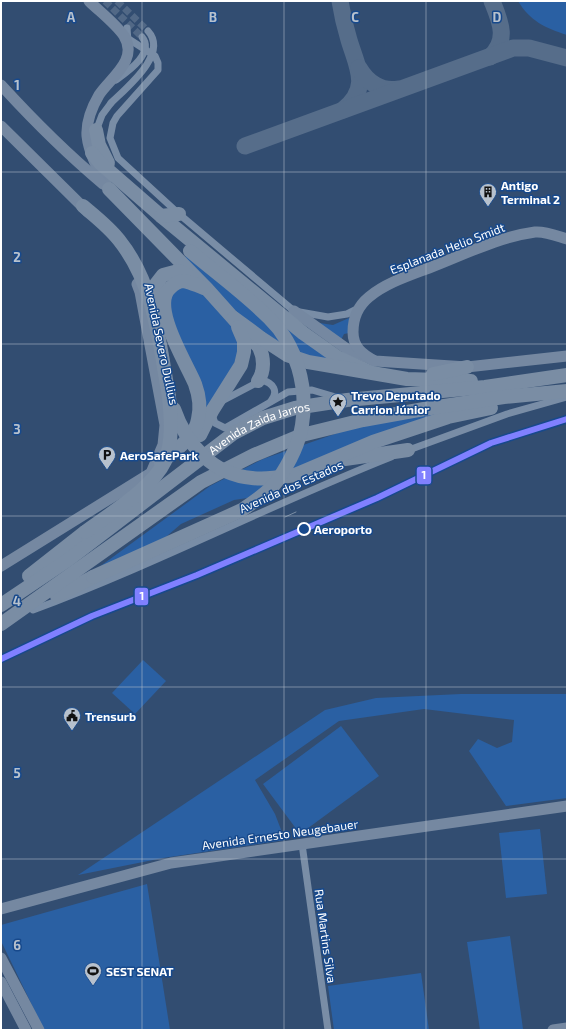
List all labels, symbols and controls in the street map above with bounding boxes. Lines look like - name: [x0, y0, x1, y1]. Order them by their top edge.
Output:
- text: A: [67, 9, 76, 25]
- text: B: [209, 9, 217, 25]
- text: C: [351, 9, 359, 25]
- text: D: [493, 9, 502, 25]
- text: 1: [14, 77, 20, 93]
- place label: Antigo Terminal 2: [501, 178, 560, 206]
- building icon: Antigo Terminal 2: [478, 182, 498, 207]
- street label: Esplanada Helio Smidt: [388, 219, 507, 276]
- text: 2: [13, 249, 21, 265]
- street label: Avenida Severo Dullius: [142, 282, 182, 406]
- place label: Trevo Deputado Carrion Júnior: [351, 388, 441, 416]
- place icon: Trevo Deputado Carrion Júnior: [328, 392, 348, 417]
- street label: Avenida Zaida Jarros: [206, 399, 311, 457]
- text: 3: [13, 421, 21, 437]
- parking icon: AeroSafePark: [97, 445, 117, 470]
- place label: AeroSafePark: [120, 448, 198, 462]
- street label: Avenida dos Estados: [237, 457, 345, 515]
- line badge: 1: [416, 466, 432, 485]
- text: 1: [422, 468, 426, 481]
- marker: Aeroporto: [297, 522, 311, 536]
- place label: Aeroporto: [314, 522, 372, 536]
- line badge: 1: [134, 587, 149, 606]
- text: 1: [140, 589, 144, 602]
- text: 4: [13, 593, 21, 609]
- public building icon: Trensurb: [62, 706, 82, 731]
- place label: Trensurb: [85, 709, 136, 723]
- text: 5: [13, 765, 21, 781]
- street label: Avenida Ernesto Neugebauer: [201, 816, 359, 852]
- street label: Rua Martins Silva: [312, 888, 340, 984]
- text: 6: [13, 937, 21, 953]
- sports icon: SEST SENAT: [83, 961, 103, 986]
- place label: SEST SENAT: [106, 964, 174, 978]

